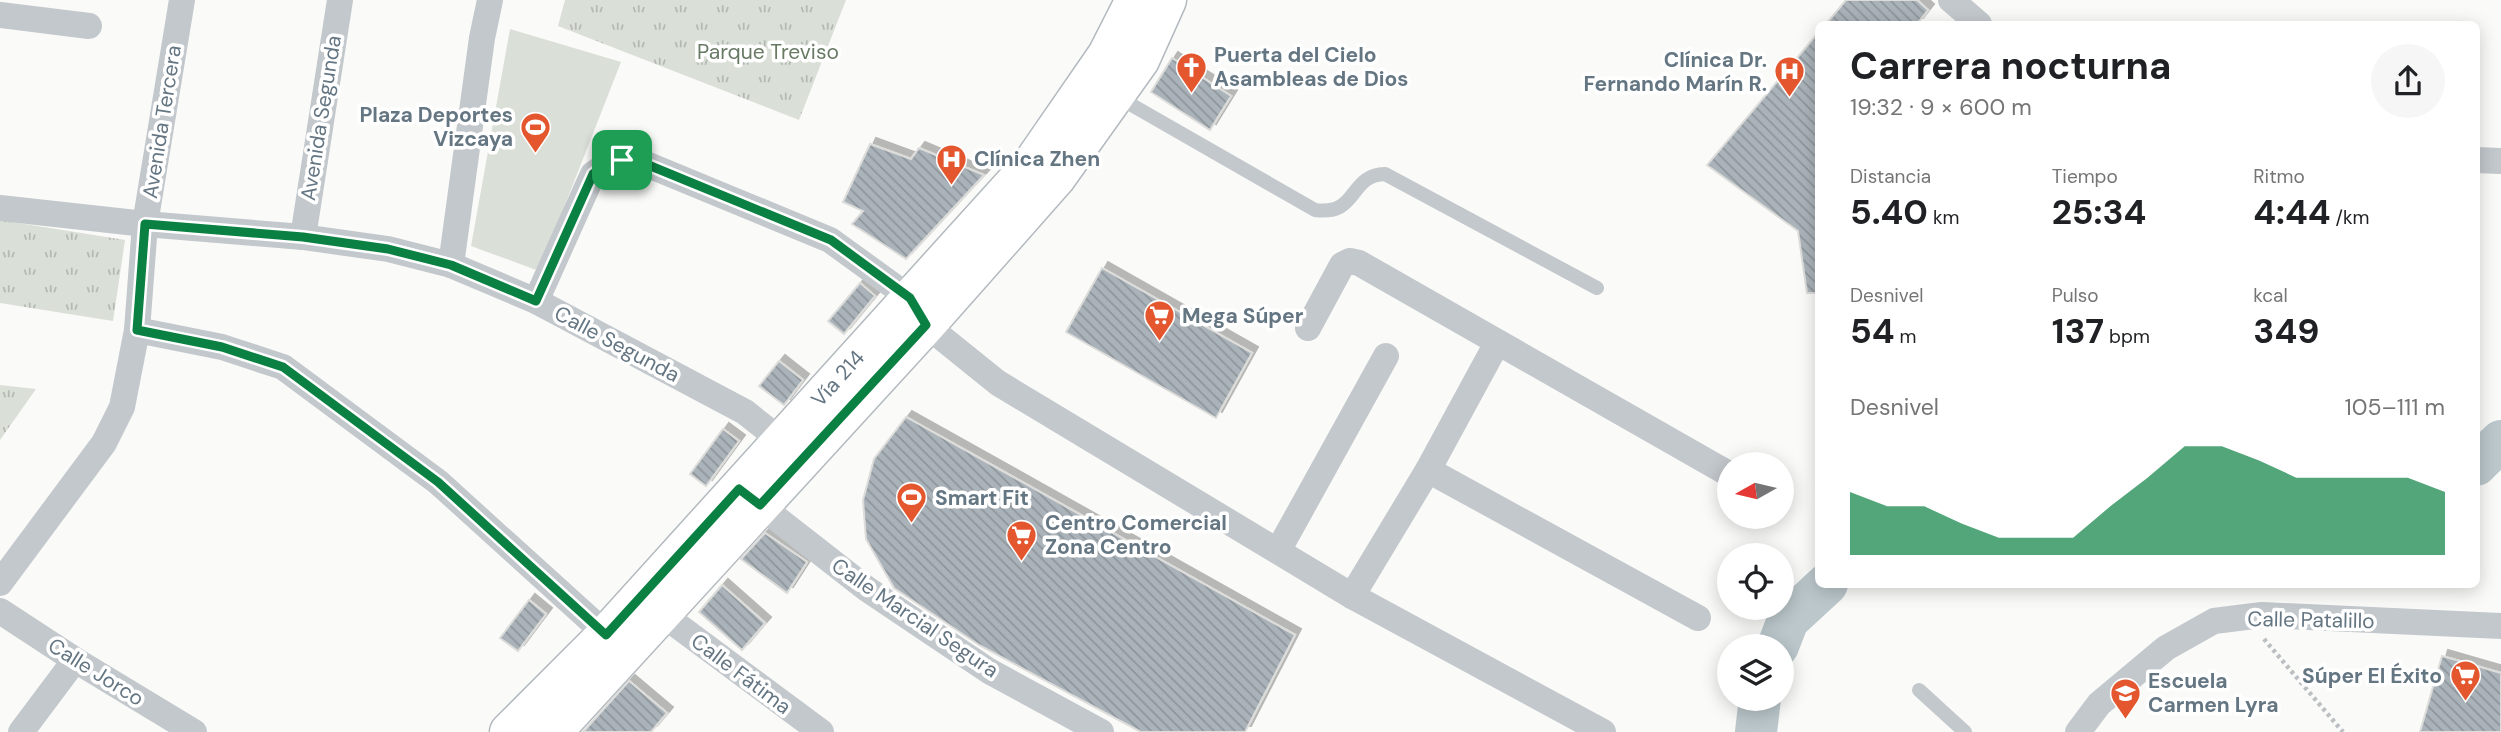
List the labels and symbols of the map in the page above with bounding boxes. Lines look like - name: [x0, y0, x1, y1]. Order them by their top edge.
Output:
- street label: Avenida Segunda: [294, 33, 348, 203]
- park label: Parque Treviso: [697, 38, 839, 66]
- place label: Puerta del Cielo Asambleas de Dios: [1214, 41, 1408, 93]
- street label: Avenida Tercera: [136, 43, 188, 201]
- place label: Clínica Dr. Fernando Marín R.: [1583, 46, 1767, 98]
- church icon: Puerta del Cielo Asambleas de Dios: [1174, 50, 1208, 94]
- hospital icon: Clínica Dr. Fernando Marín R.: [1773, 55, 1807, 99]
- place label: Plaza Deportes Vizcaya: [359, 101, 513, 153]
- sports icon: Plaza Deportes Vizcaya: [519, 110, 553, 154]
- pin: [592, 130, 652, 190]
- hospital icon: Clínica Zhen: [934, 142, 968, 186]
- place label: Clínica Zhen: [974, 145, 1100, 173]
- street label: Calle Segunda: [550, 299, 684, 389]
- supermarket icon: Mega Súper: [1142, 299, 1176, 343]
- place label: Mega Súper: [1182, 302, 1304, 330]
- street label: Vía 214: [805, 344, 871, 413]
- north arrow: [1717, 452, 1794, 528]
- sports icon: Smart Fit: [895, 481, 929, 525]
- place label: Smart Fit: [935, 484, 1029, 512]
- place label: Centro Comercial Zona Centro: [1045, 509, 1227, 561]
- supermarket icon: Centro Comercial Zona Centro: [1005, 518, 1039, 562]
- street label: Calle Marcial Segura: [826, 552, 1004, 684]
- street label: Calle Patalillo: [2247, 605, 2375, 635]
- street label: Calle Fátima: [685, 627, 797, 721]
- street label: Calle Jorco: [43, 631, 149, 713]
- supermarket icon: Súper El Éxito: [2448, 659, 2482, 703]
- place label: Súper El Éxito: [2302, 662, 2442, 690]
- place label: Escuela Carmen Lyra: [2148, 667, 2279, 719]
- school or university icon: Escuela Carmen Lyra: [2108, 676, 2142, 720]

